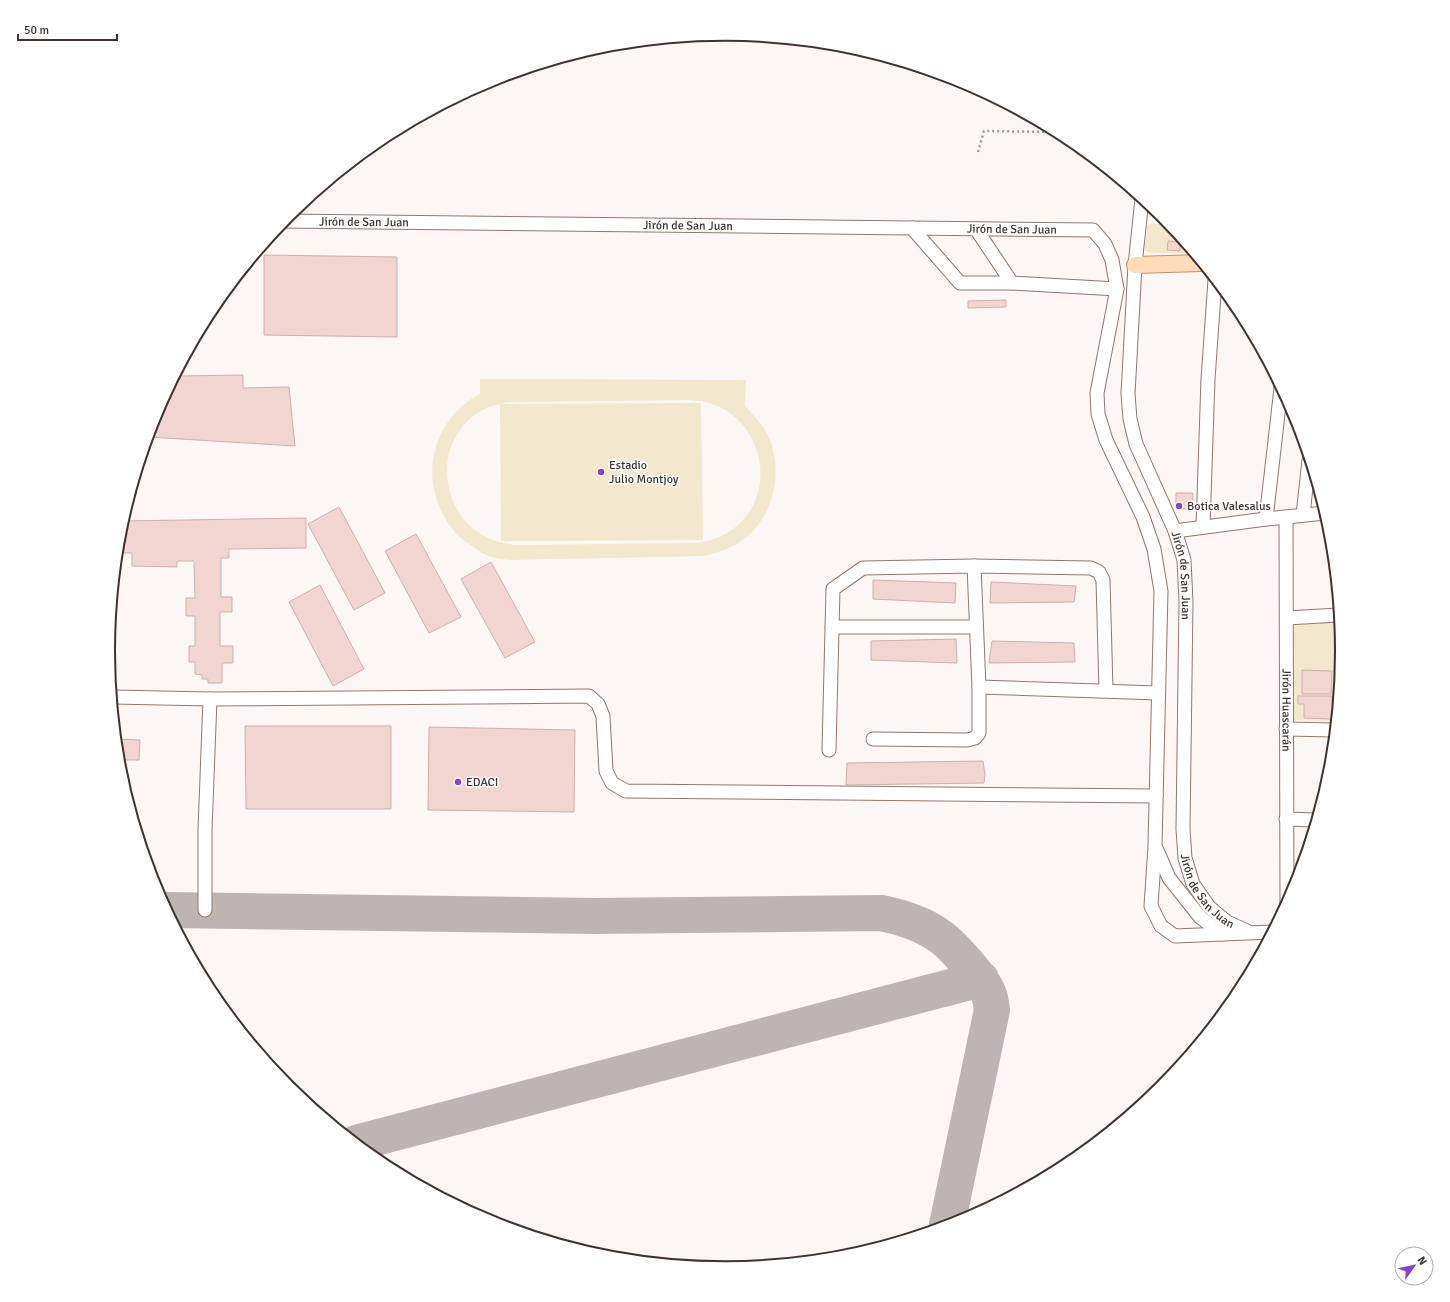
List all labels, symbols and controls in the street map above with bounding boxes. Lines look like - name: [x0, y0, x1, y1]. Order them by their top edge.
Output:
- scale bar: [18, 16, 117, 42]
- text: 50 m: [24, 23, 49, 38]
- street label: Jirón de San Juan: [319, 214, 409, 230]
- street label: Jirón de San Juan: [643, 218, 733, 234]
- street label: Jirón de San Juan: [967, 222, 1057, 238]
- place label: Estadio Julio Montjoy: [609, 458, 679, 487]
- marker: Estadio Julio Montjoy: [596, 467, 606, 477]
- place label: Botica Valesalus: [1187, 499, 1271, 514]
- marker: Botica Valesalus: [1174, 501, 1184, 511]
- street label: Jirón de San Juan: [1167, 529, 1193, 620]
- street label: Jirón Huascarán: [1278, 668, 1294, 752]
- place label: EDACI: [466, 775, 498, 790]
- marker: EDACI: [453, 777, 463, 787]
- street label: Jirón de San Juan: [1177, 853, 1236, 932]
- north arrow: [1394, 1246, 1434, 1286]
- text: N: [1414, 1254, 1430, 1268]

